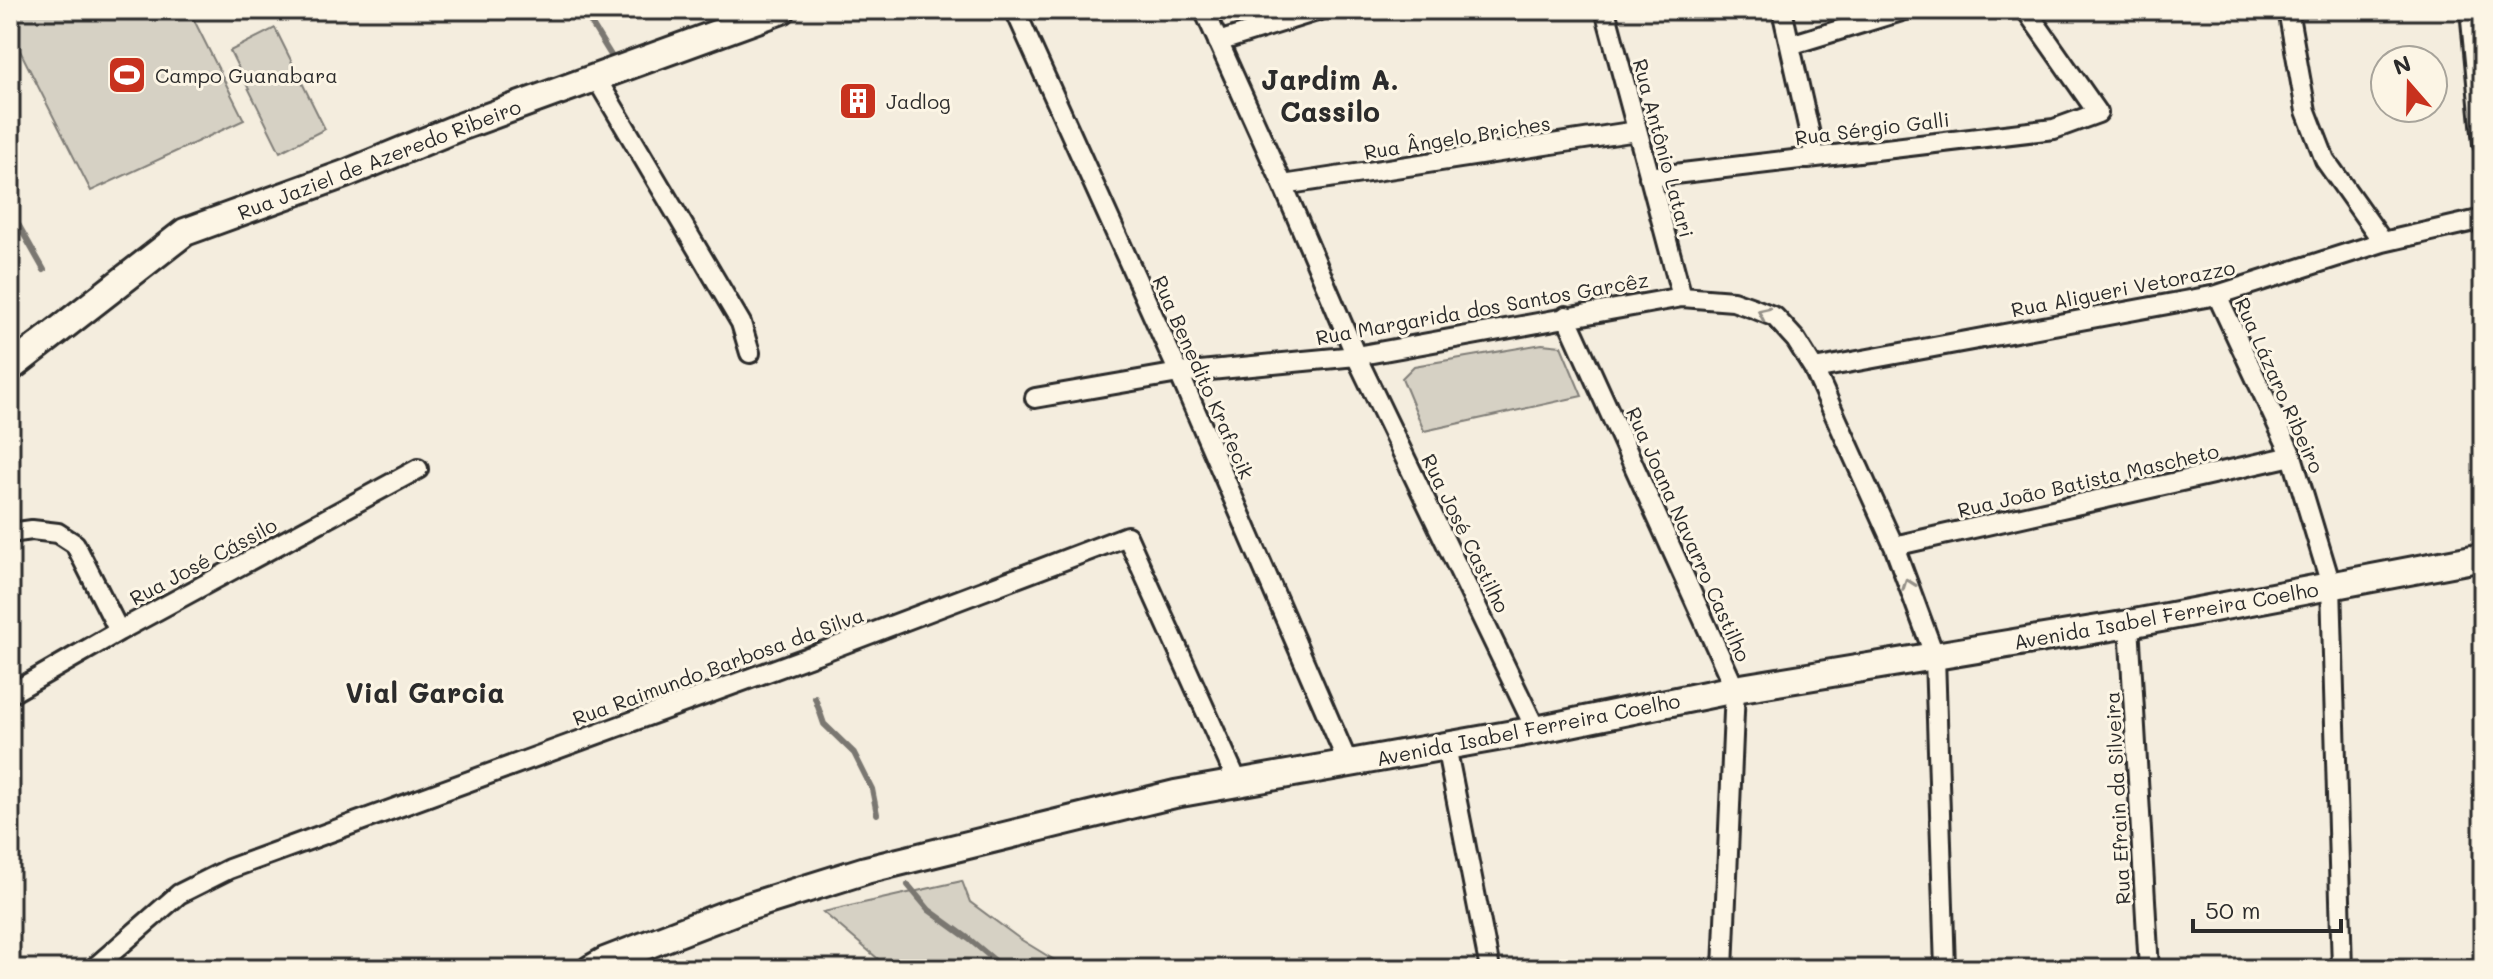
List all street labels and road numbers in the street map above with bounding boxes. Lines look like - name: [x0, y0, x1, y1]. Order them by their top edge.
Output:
- street label: Rua Antônio Latari: [1628, 56, 1700, 240]
- street label: Rua Jaziel de Azeredo Ribeiro: [234, 93, 524, 225]
- street label: Rua Sérgio Galli: [1793, 106, 1951, 150]
- street label: Rua Ângelo Briches: [1362, 109, 1552, 165]
- street label: Rua Aligueri Vetorazzo: [2009, 254, 2237, 322]
- street label: Rua Margarida dos Santos Garcêz: [1313, 266, 1651, 350]
- street label: Rua Benedito Krafecik: [1147, 271, 1261, 483]
- street label: Rua Lázaro Ribeiro: [2230, 293, 2330, 477]
- street label: Rua Joana Navarro Castilho: [1621, 403, 1757, 665]
- street label: Rua João Batista Mascheto: [1955, 437, 2221, 523]
- street label: Rua José Castilho: [1416, 449, 1516, 617]
- street label: Rua José Cássilo: [125, 511, 281, 611]
- street label: Avenida Isabel Ferreira Coelho: [2012, 575, 2320, 655]
- street label: Rua Raimundo Barbosa da Silva: [569, 601, 867, 731]
- street label: Avenida Isabel Ferreira Coelho: [1374, 687, 1682, 771]
- street label: Rua Efrain da Silveira: [2098, 691, 2136, 905]

